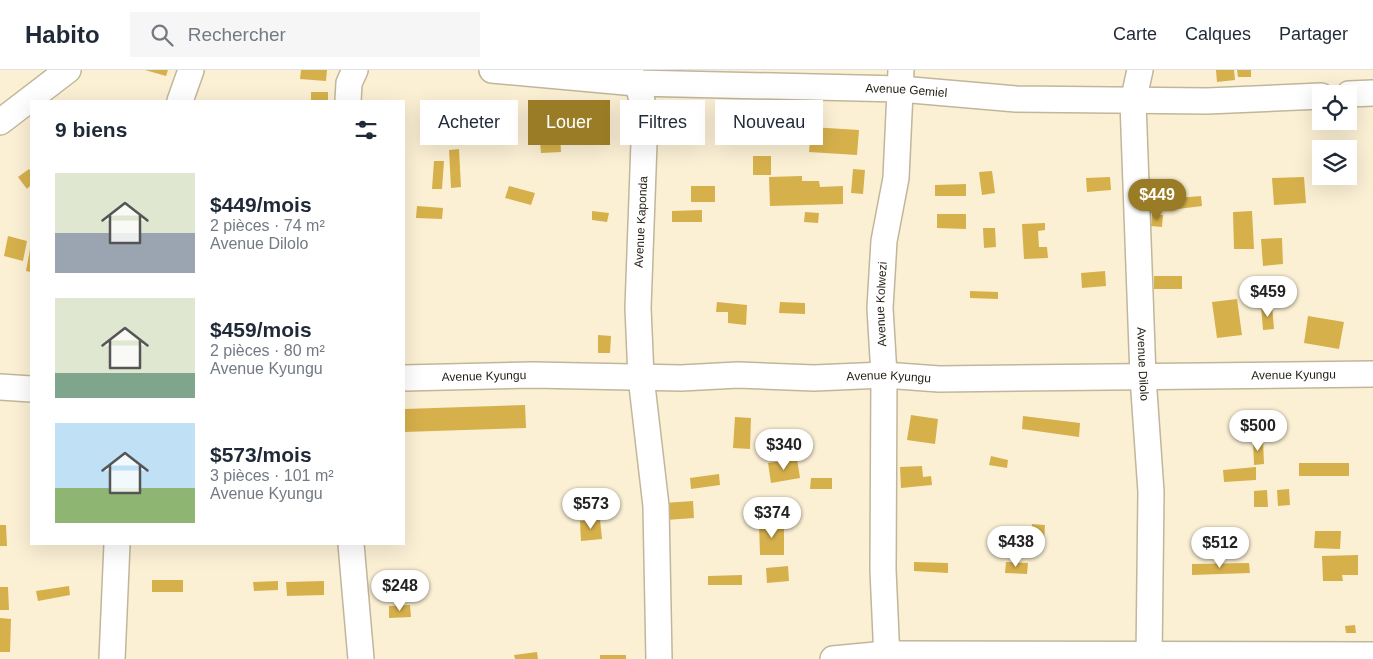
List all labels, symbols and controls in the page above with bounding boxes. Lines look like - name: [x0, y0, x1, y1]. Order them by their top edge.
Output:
- search box: [130, 12, 480, 57]
- text: Habito: [25, 21, 100, 48]
- icon: search: [148, 21, 176, 49]
- text: Rechercher: [188, 24, 286, 45]
- text: Carte: [1113, 24, 1157, 44]
- text: Calques: [1185, 24, 1251, 44]
- text: Partager: [1279, 24, 1348, 44]
- street label: Avenue Gemiel: [865, 81, 948, 100]
- map controls: [1312, 85, 1357, 185]
- button: locate: [1312, 85, 1357, 130]
- chip: Acheter: [420, 100, 518, 145]
- chip: Louer: [528, 100, 610, 145]
- chip: Filtres: [620, 100, 705, 145]
- chip: Nouveau: [715, 100, 823, 145]
- icon: filters: [352, 116, 380, 144]
- text: 9 biens: [55, 118, 127, 141]
- button: layers: [1312, 140, 1357, 185]
- street label: Avenue Kaponda: [632, 175, 650, 268]
- pin: $449: [1127, 178, 1187, 221]
- text: $449: [1139, 186, 1175, 203]
- icon: home: [95, 193, 155, 253]
- text: $449/mois: [210, 193, 312, 216]
- text: 2 pièces · 74 m²: [210, 217, 325, 234]
- text: Avenue Dilolo: [210, 235, 308, 252]
- street label: Avenue Kolwezi: [873, 261, 890, 347]
- pin: $459: [1238, 276, 1298, 318]
- text: $459: [1250, 283, 1286, 300]
- icon: home: [95, 318, 155, 378]
- text: $459/mois: [210, 318, 312, 341]
- street label: Avenue Dilolo: [1134, 327, 1152, 402]
- text: 2 pièces · 80 m²: [210, 342, 325, 359]
- text: Avenue Kyungu: [210, 360, 323, 377]
- street label: Avenue Kyungu: [1251, 367, 1336, 382]
- street label: Avenue Kyungu: [441, 368, 526, 384]
- street label: Avenue Kyungu: [846, 368, 931, 385]
- pin: $500: [1228, 410, 1288, 452]
- text: $500: [1240, 417, 1276, 434]
- pin: $340: [754, 428, 814, 471]
- text: $340: [766, 436, 802, 453]
- icon: home: [95, 443, 155, 503]
- text: $573/mois: [210, 443, 312, 466]
- text: 3 pièces · 101 m²: [210, 467, 334, 484]
- text: Avenue Kyungu: [210, 485, 323, 502]
- pin: $573: [561, 488, 621, 530]
- text: $573: [573, 495, 609, 512]
- pin: $374: [742, 496, 802, 539]
- text: $374: [754, 504, 790, 521]
- pin: $438: [986, 526, 1046, 568]
- pin: $512: [1190, 526, 1250, 569]
- text: $438: [998, 533, 1034, 550]
- text: $512: [1202, 534, 1238, 551]
- pin: $248: [370, 570, 430, 612]
- text: $248: [382, 577, 418, 594]

